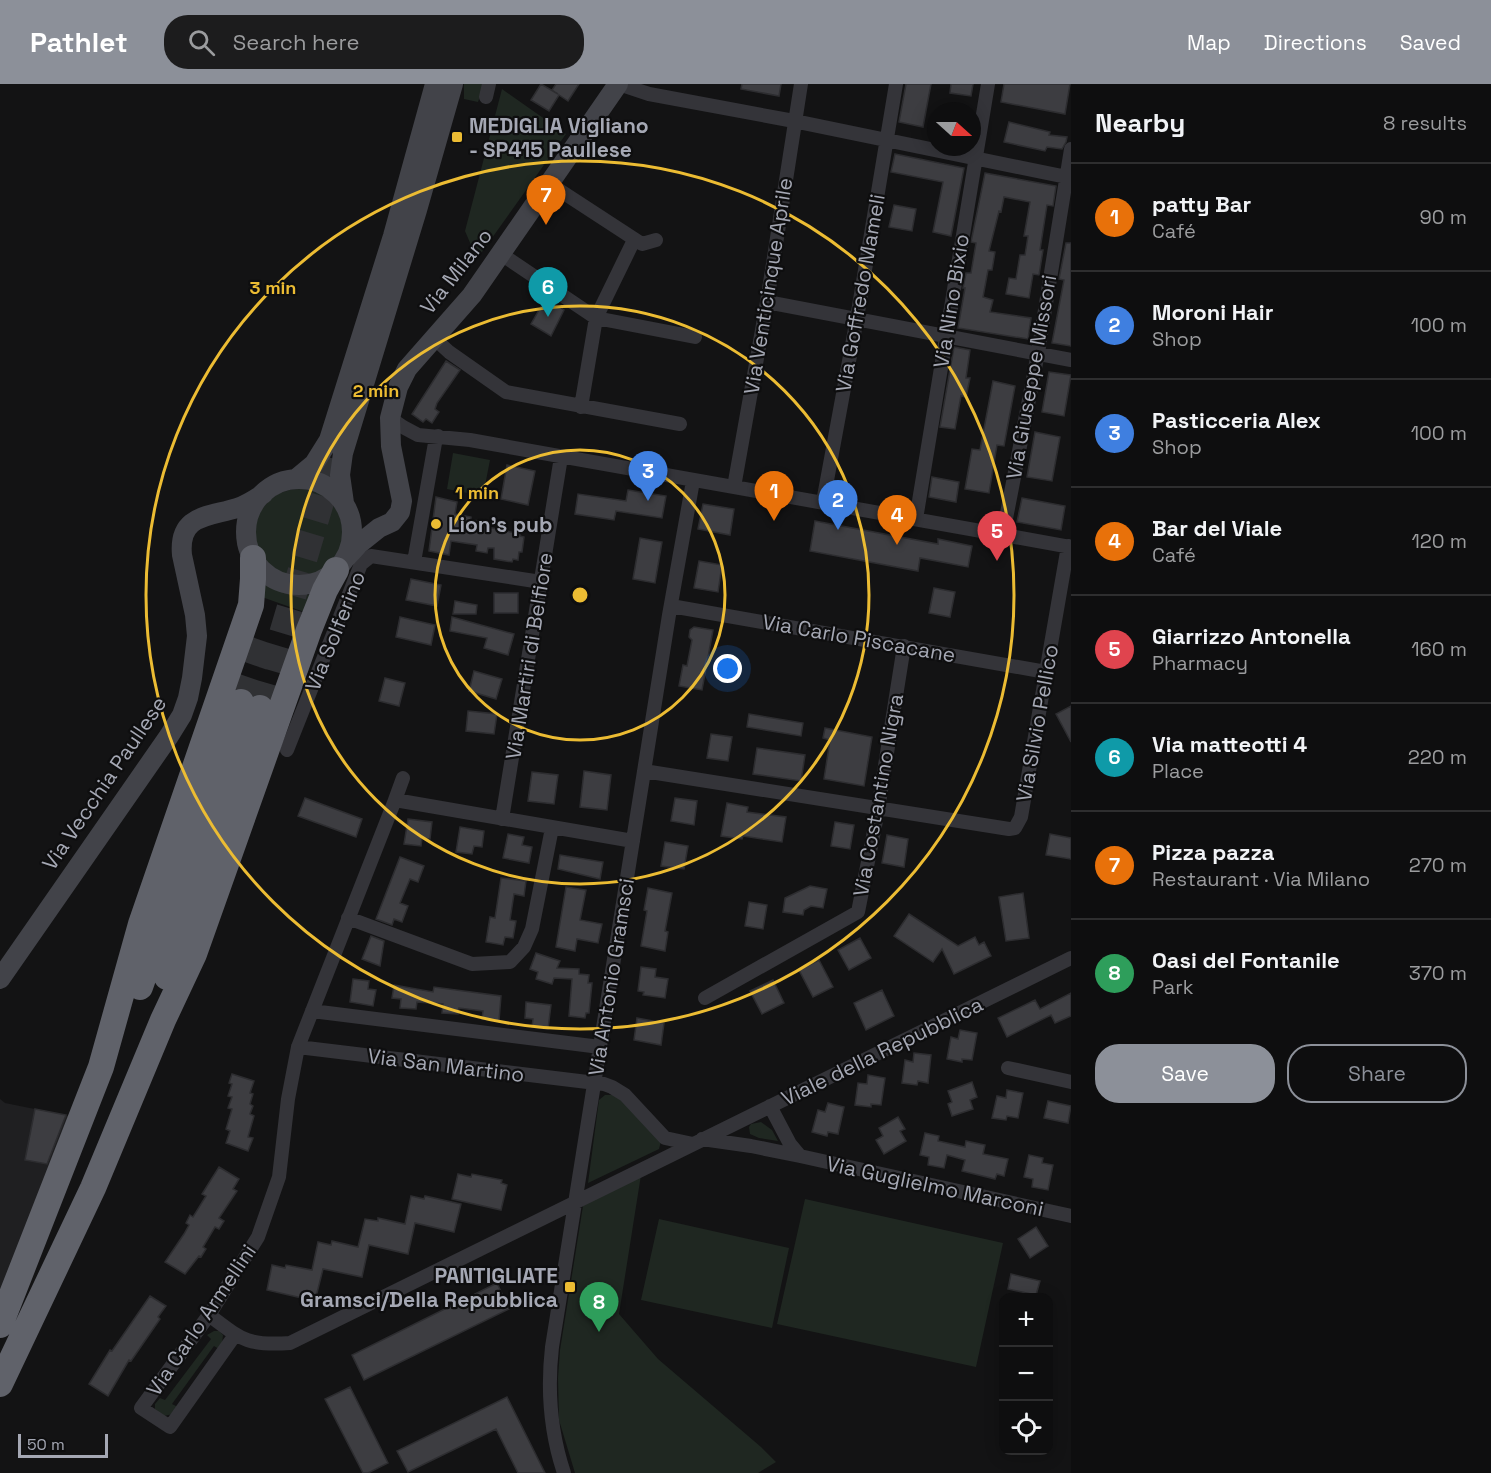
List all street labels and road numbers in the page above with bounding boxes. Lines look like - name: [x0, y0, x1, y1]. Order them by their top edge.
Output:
- street label: Via Venticinque Aprile: [738, 176, 798, 396]
- street label: Via Goffredo Mameli: [829, 192, 891, 394]
- street label: Via Milano: [414, 223, 498, 319]
- street label: Via Nino Bixio: [927, 232, 975, 370]
- street label: Via Giuseppe Missori: [1000, 273, 1062, 481]
- street label: Via Martiri di Belfiore: [499, 550, 559, 762]
- street label: Via Solferino: [299, 567, 371, 695]
- street label: Via Carlo Piscacane: [760, 608, 958, 668]
- street label: Via Silvio Pellico: [1010, 642, 1064, 804]
- street label: Via Vecchia Paullese: [36, 691, 172, 875]
- street label: Via Costantino Nigra: [847, 692, 909, 898]
- street label: Via Antonio Gramsci: [582, 876, 640, 1078]
- street label: Viale della Repubblica: [777, 990, 987, 1112]
- street label: Via San Martino: [366, 1042, 526, 1088]
- street label: Via Guglielmo Marconi: [824, 1150, 1046, 1222]
- street label: Via Carlo Armellini: [140, 1239, 262, 1401]

